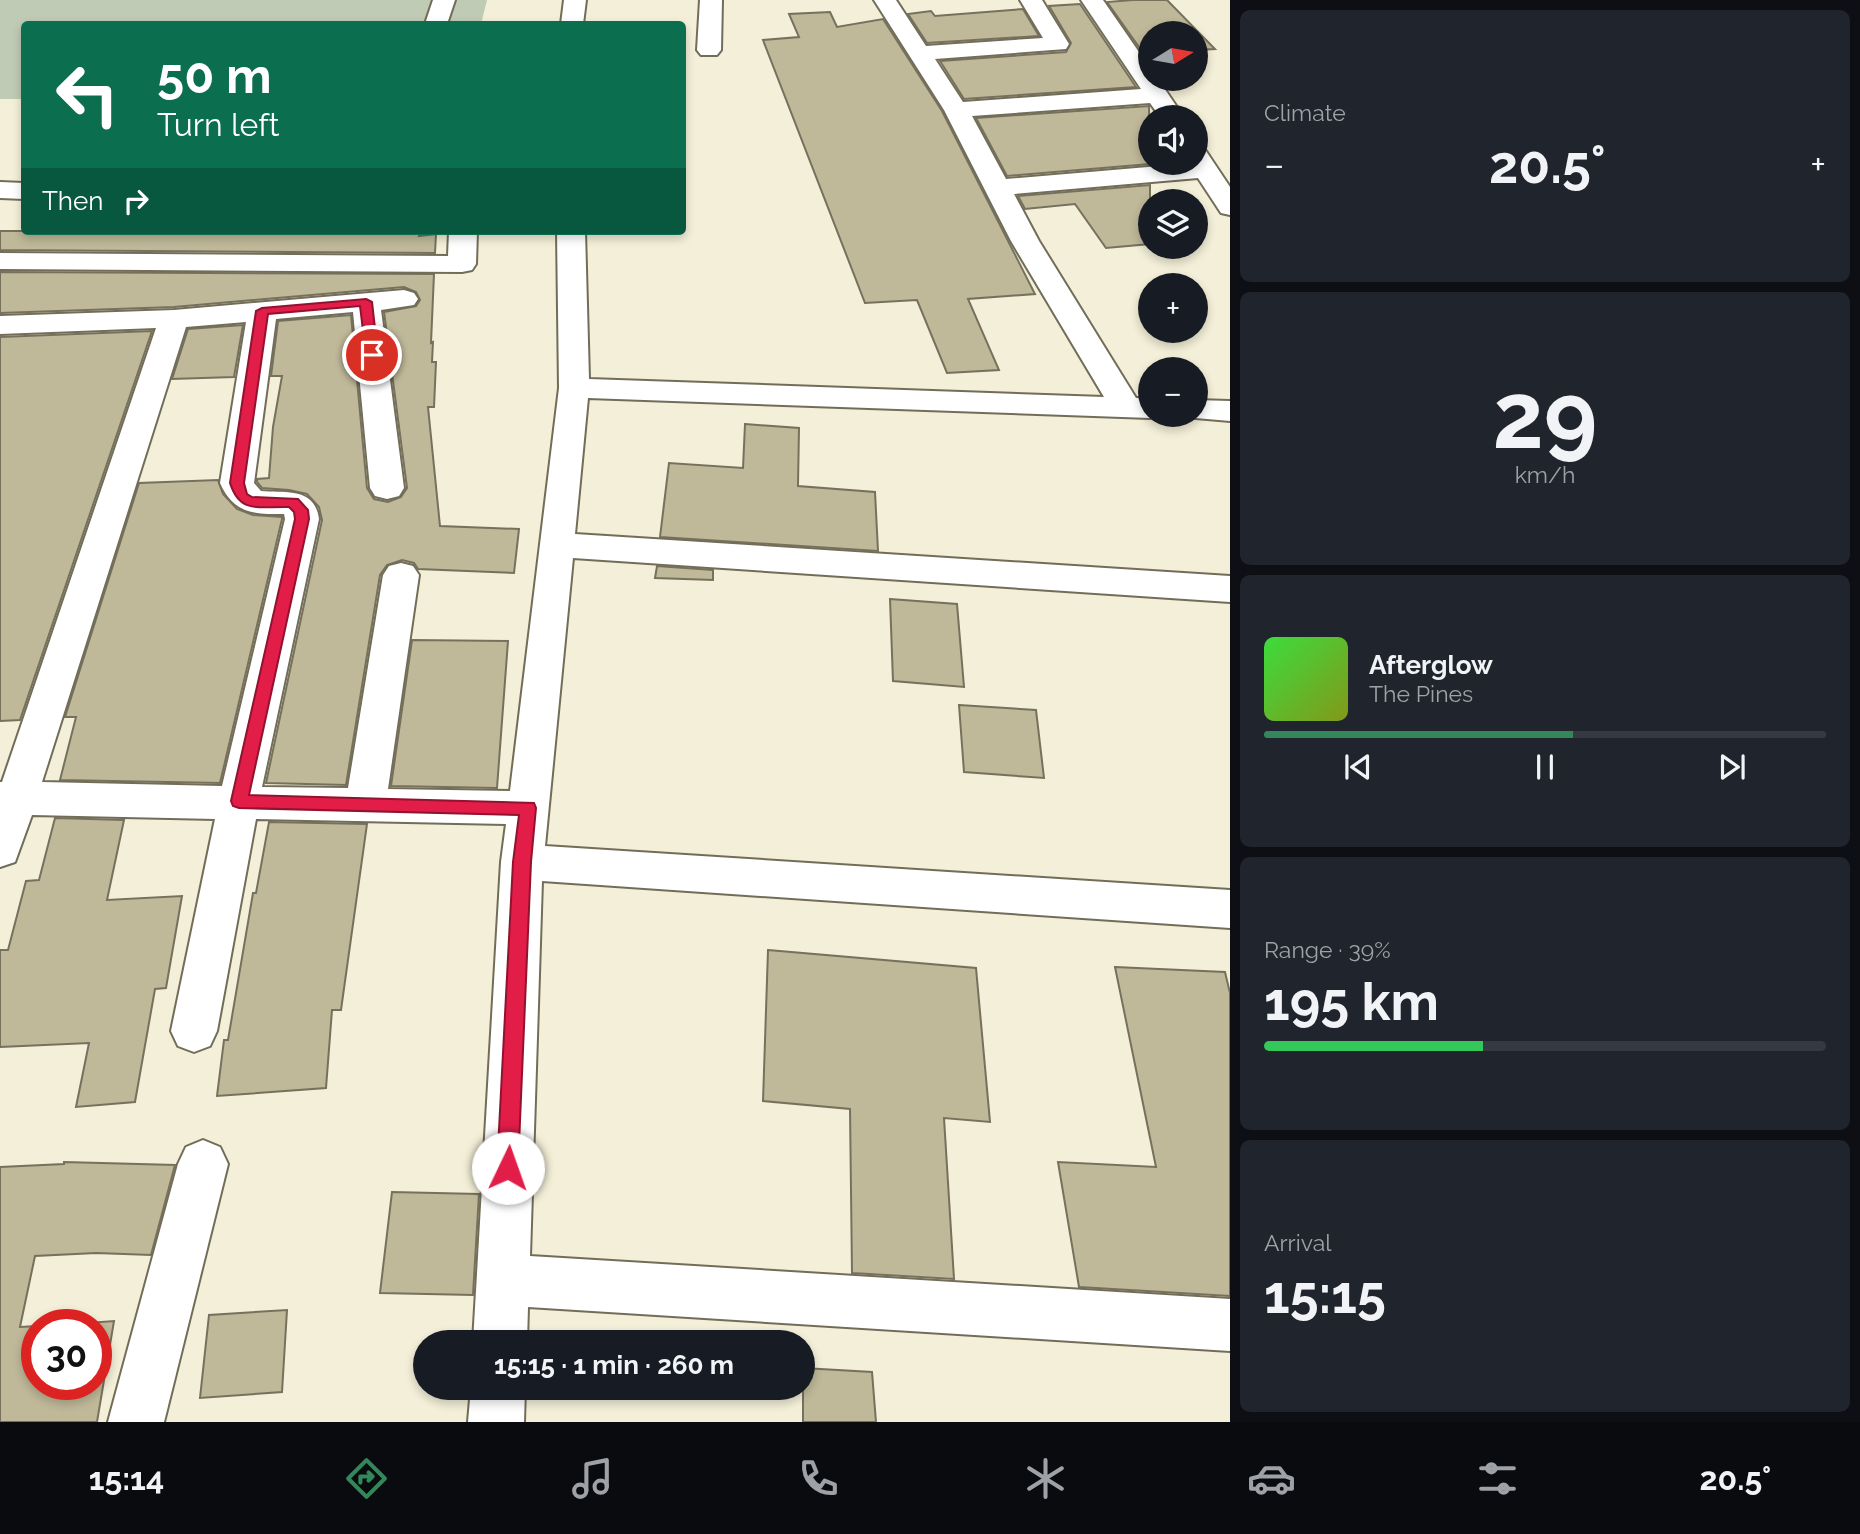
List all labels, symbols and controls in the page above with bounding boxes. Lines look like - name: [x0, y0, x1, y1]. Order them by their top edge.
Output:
- north arrow: [1138, 21, 1208, 91]
- map controls: [1138, 21, 1208, 427]
- text: 50 m: [157, 47, 272, 104]
- icon: left: [42, 49, 133, 140]
- text: Climate: [1264, 99, 1346, 126]
- button: sound: [1138, 105, 1208, 175]
- text: Turn left: [157, 106, 279, 143]
- text: 20.5°: [1489, 134, 1606, 195]
- text: −: [1264, 142, 1284, 187]
- text: +: [1810, 142, 1826, 187]
- icon: right: [117, 182, 155, 220]
- text: Then: [42, 186, 103, 216]
- button: layers: [1138, 189, 1208, 259]
- button: +: [1138, 273, 1208, 343]
- pin: [342, 325, 402, 385]
- icon: arrive: [353, 336, 391, 374]
- button: −: [1138, 357, 1208, 427]
- text: 29: [1493, 362, 1597, 469]
- text: km/h: [1515, 461, 1575, 488]
- text: Afterglow: [1369, 650, 1493, 680]
- text: The Pines: [1369, 680, 1473, 707]
- icon: previous: [1339, 748, 1377, 786]
- icon: pause: [1526, 748, 1564, 786]
- icon: next: [1713, 748, 1751, 786]
- text: Range · 39%: [1264, 936, 1391, 963]
- text: 195 km: [1264, 971, 1439, 1032]
- position arrow: [471, 1131, 545, 1205]
- text: Arrival: [1264, 1229, 1331, 1256]
- text: 15:15: [1264, 1264, 1386, 1325]
- speed limit sign: 30: [21, 1309, 112, 1400]
- text: 15:15 · 1 min · 260 m: [494, 1350, 734, 1380]
- icon: directions: [342, 1454, 391, 1503]
- icon: music: [568, 1454, 617, 1503]
- icon: phone: [794, 1454, 843, 1503]
- icon: climate: [1021, 1454, 1070, 1503]
- icon: car: [1247, 1454, 1296, 1503]
- icon: filters: [1473, 1454, 1522, 1503]
- text: 15:14: [89, 1460, 164, 1497]
- text: 20.5°: [1699, 1460, 1771, 1497]

